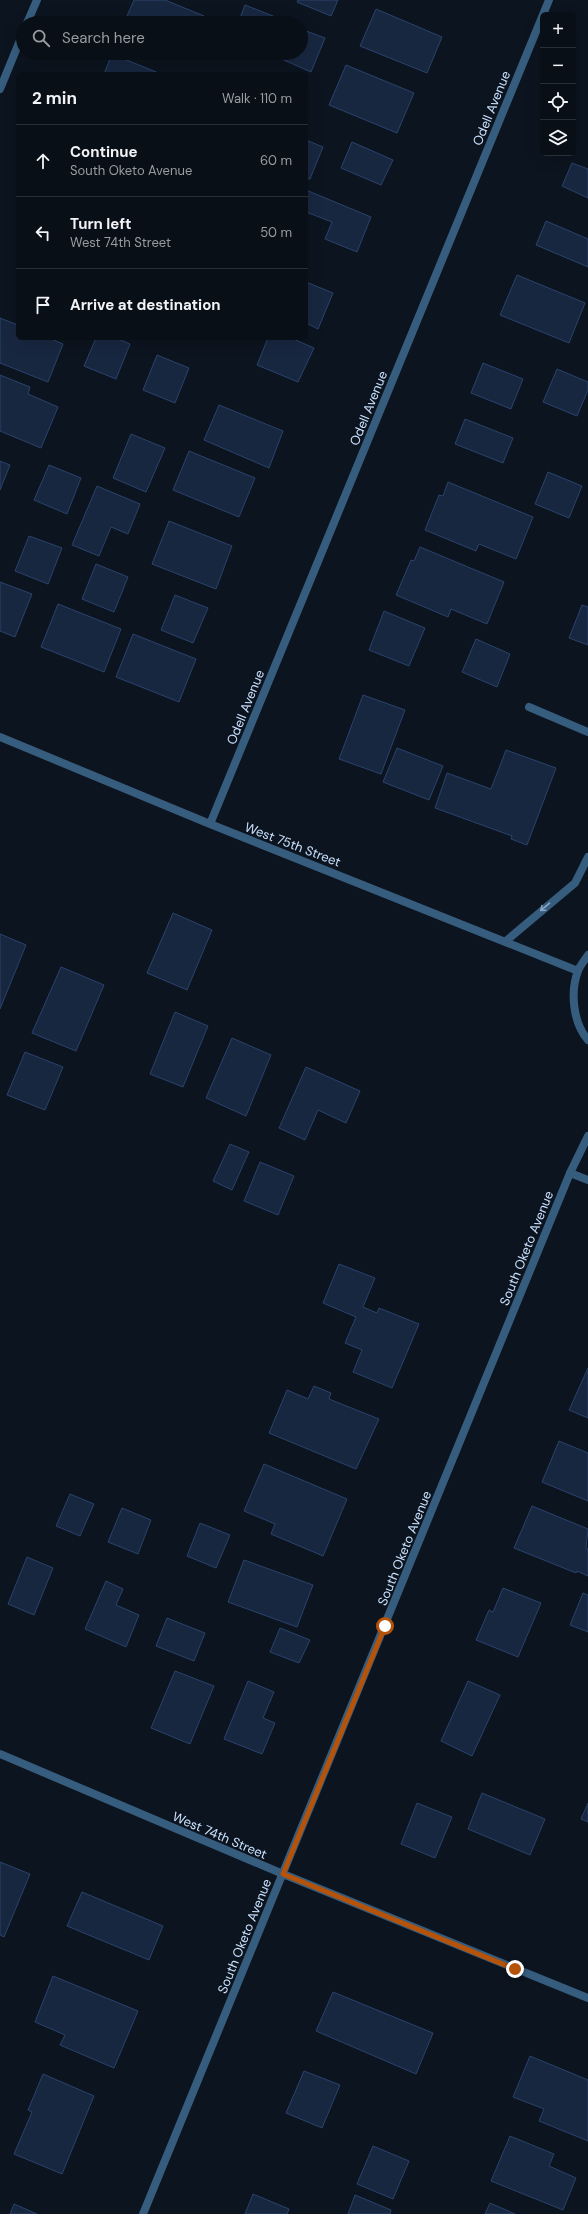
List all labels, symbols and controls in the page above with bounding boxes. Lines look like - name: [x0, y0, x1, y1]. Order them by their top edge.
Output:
- map controls: [540, 12, 576, 156]
- button: +: [540, 12, 576, 48]
- search box: [16, 16, 308, 60]
- icon: search: [30, 27, 52, 49]
- text: Search here: [62, 28, 145, 48]
- button: −: [540, 48, 576, 84]
- street label: Odell Avenue: [469, 68, 514, 148]
- button: locate: [540, 84, 576, 120]
- text: 2 min: [32, 87, 77, 109]
- text: Walk · 110 m: [222, 90, 292, 107]
- button: layers: [540, 120, 576, 156]
- text: Continue: [70, 142, 138, 162]
- icon: ahead: [32, 150, 54, 172]
- text: 60 m: [260, 152, 292, 169]
- text: South Oketo Avenue: [70, 162, 192, 179]
- text: Turn left: [70, 214, 131, 234]
- icon: left: [32, 222, 54, 244]
- text: 50 m: [260, 224, 292, 241]
- text: West 74th Street: [70, 234, 171, 251]
- icon: arrive: [32, 294, 54, 316]
- text: Arrive at destination: [70, 295, 221, 315]
- street label: Odell Avenue: [346, 368, 391, 448]
- street label: Odell Avenue: [223, 667, 268, 747]
- street label: West 75th Street: [242, 818, 343, 871]
- one-way arrow: [539, 903, 550, 912]
- street label: South Oketo Avenue: [496, 1188, 557, 1308]
- street label: South Oketo Avenue: [374, 1488, 435, 1608]
- route start: [376, 1617, 394, 1635]
- street label: West 74th Street: [170, 1808, 270, 1863]
- street label: South Oketo Avenue: [214, 1876, 275, 1996]
- route end: [506, 1960, 524, 1978]

